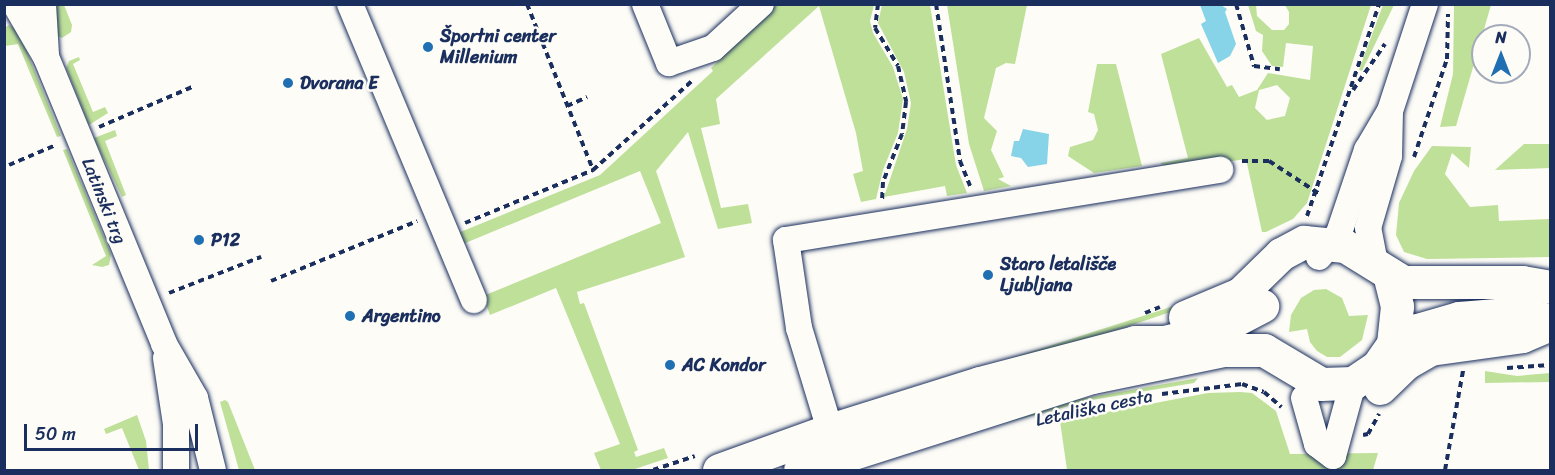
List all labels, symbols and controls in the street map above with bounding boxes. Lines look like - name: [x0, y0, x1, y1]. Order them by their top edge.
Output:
- text: N: [1495, 23, 1507, 52]
- north arrow: [1471, 24, 1531, 84]
- place label: Športni center Millenium: [440, 26, 556, 68]
- marker: Športni center Millenium: [421, 40, 435, 54]
- place label: Dvorana E: [300, 72, 378, 94]
- marker: Dvorana E: [281, 76, 295, 90]
- street label: Latinski trg: [77, 155, 131, 247]
- place label: P12: [211, 229, 240, 251]
- marker: P12: [192, 233, 206, 247]
- place label: Staro letališče Ljubljana: [1000, 254, 1117, 296]
- marker: Staro letališče Ljubljana: [981, 268, 995, 282]
- place label: Argentino: [362, 305, 441, 327]
- marker: Argentino: [343, 309, 357, 323]
- place label: AC Kondor: [682, 354, 766, 376]
- marker: AC Kondor: [663, 358, 677, 372]
- street label: Letališka cesta: [1034, 385, 1154, 431]
- scale bar: [27, 412, 201, 450]
- text: 50 m: [35, 418, 76, 450]

